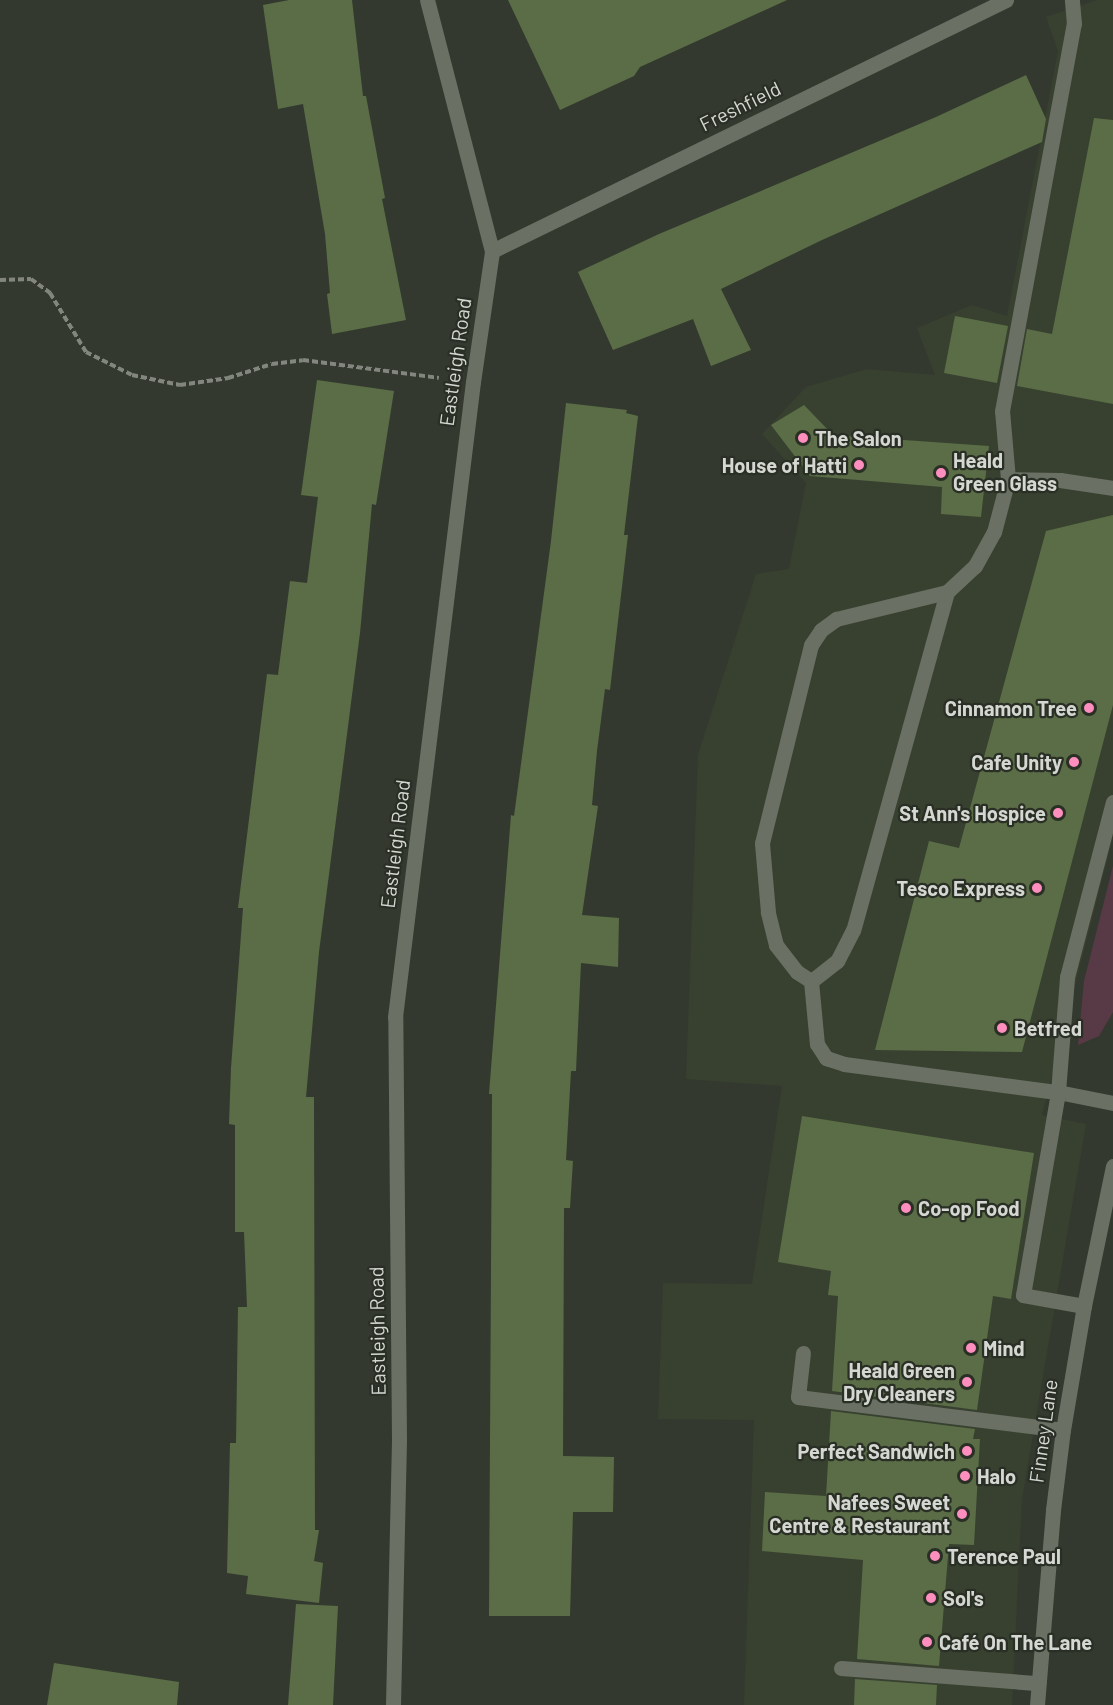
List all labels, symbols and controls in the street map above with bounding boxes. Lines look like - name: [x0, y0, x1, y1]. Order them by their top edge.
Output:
- street label: Freshfield: [695, 76, 785, 136]
- street label: Eastleigh Road: [434, 296, 476, 428]
- place label: The Salon: [815, 426, 902, 450]
- marker: The Salon: [796, 431, 810, 445]
- place label: Heald Green Glass: [953, 449, 1057, 496]
- place label: House of Hatti: [722, 453, 847, 477]
- marker: House of Hatti: [852, 458, 866, 472]
- marker: Heald Green Glass: [934, 466, 948, 480]
- place label: Cinnamon Tree: [945, 696, 1077, 720]
- marker: Cinnamon Tree: [1082, 701, 1096, 715]
- place label: Cafe Unity: [971, 750, 1062, 774]
- marker: Cafe Unity: [1067, 755, 1081, 769]
- street label: Eastleigh Road: [375, 778, 415, 910]
- place label: St Ann's Hospice: [899, 801, 1046, 825]
- marker: St Ann's Hospice: [1051, 806, 1065, 820]
- place label: Tesco Express: [896, 876, 1025, 900]
- marker: Tesco Express: [1030, 881, 1044, 895]
- place label: Betfred: [1014, 1016, 1082, 1040]
- marker: Betfred: [995, 1021, 1009, 1035]
- place label: Co-op Food: [918, 1196, 1020, 1220]
- marker: Co-op Food: [899, 1201, 913, 1215]
- street label: Eastleigh Road: [364, 1266, 390, 1396]
- place label: Mind: [983, 1336, 1025, 1360]
- marker: Mind: [964, 1341, 978, 1355]
- place label: Heald Green Dry Cleaners: [843, 1358, 955, 1405]
- marker: Heald Green Dry Cleaners: [960, 1375, 974, 1389]
- street label: Finney Lane: [1024, 1378, 1062, 1484]
- place label: Perfect Sandwich: [798, 1439, 955, 1463]
- marker: Perfect Sandwich: [960, 1444, 974, 1458]
- place label: Halo: [977, 1464, 1016, 1488]
- marker: Halo: [958, 1469, 972, 1483]
- place label: Nafees Sweet Centre & Restaurant: [769, 1490, 950, 1537]
- marker: Nafees Sweet Centre & Restaurant: [955, 1507, 969, 1521]
- place label: Terence Paul: [947, 1544, 1061, 1568]
- marker: Terence Paul: [928, 1549, 942, 1563]
- place label: Sol's: [943, 1586, 984, 1610]
- marker: Sol's: [924, 1591, 938, 1605]
- place label: Café On The Lane: [939, 1630, 1092, 1654]
- marker: Café On The Lane: [920, 1635, 934, 1649]

